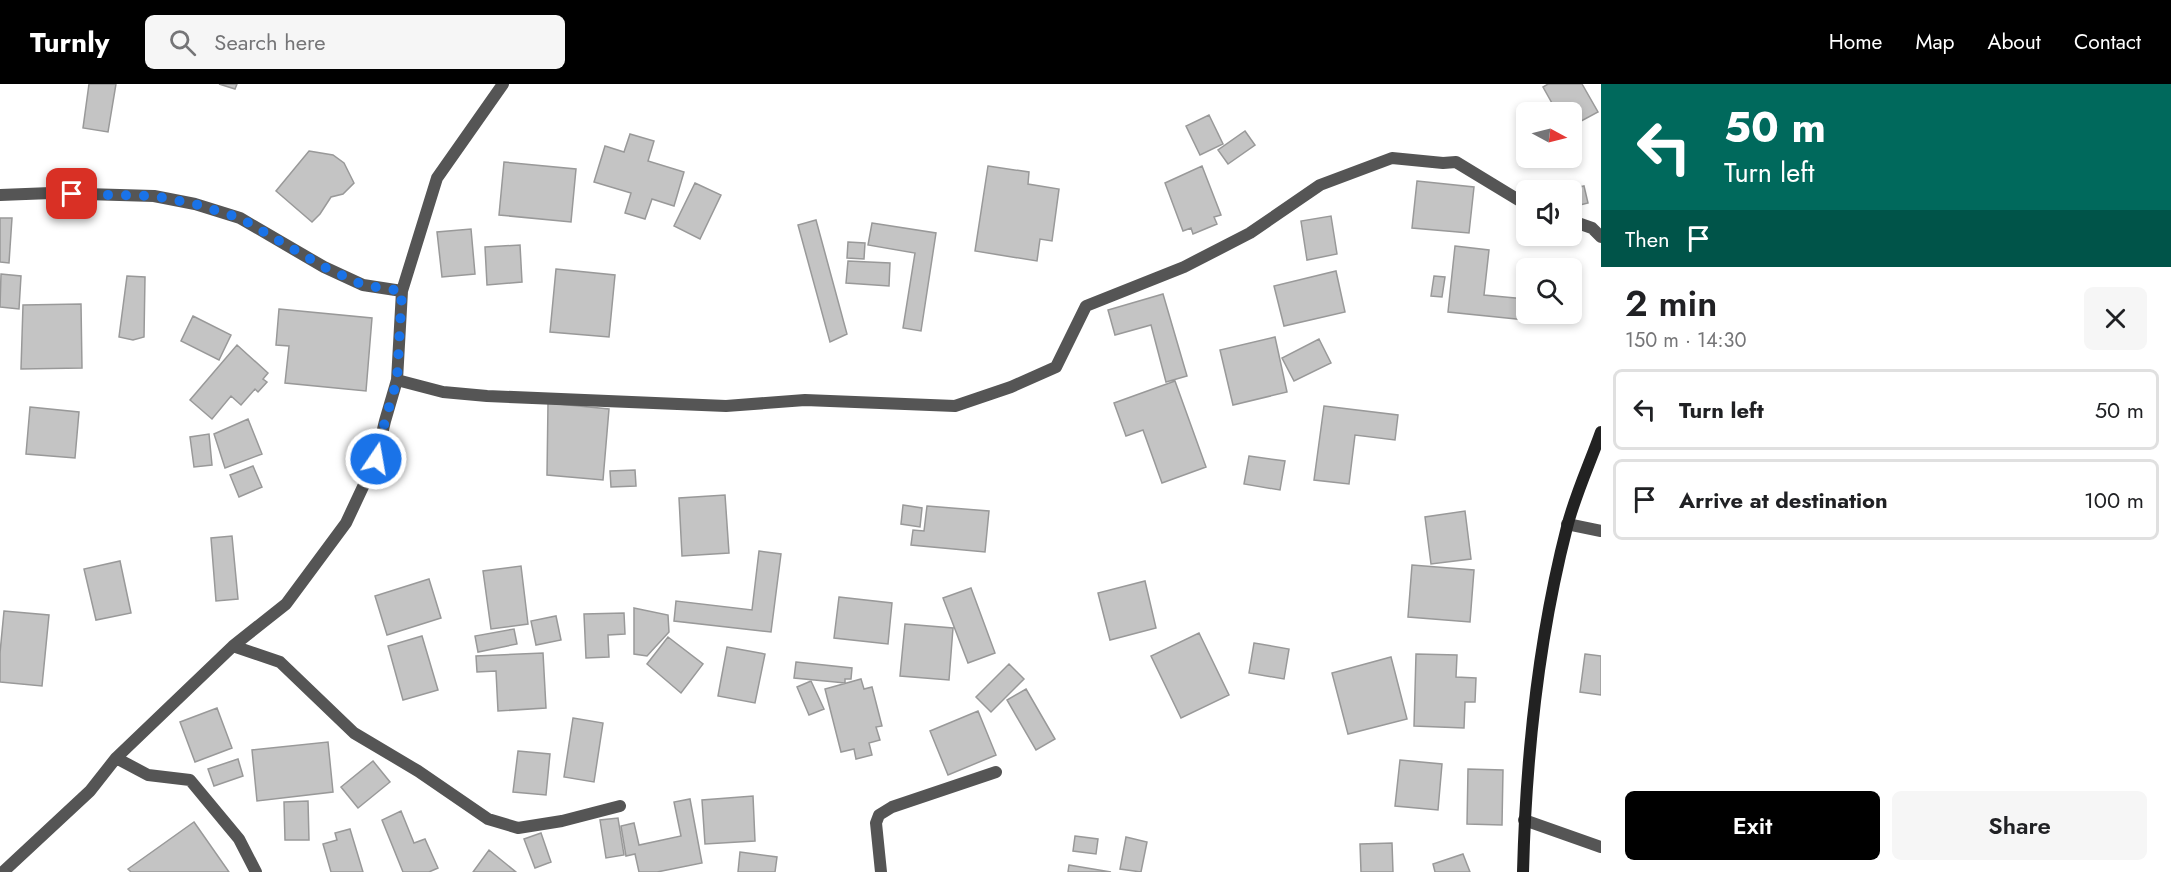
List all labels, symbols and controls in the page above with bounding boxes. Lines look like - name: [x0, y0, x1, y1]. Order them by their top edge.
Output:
- search box: [145, 15, 565, 69]
- text: Turnly: [30, 22, 109, 63]
- icon: search: [166, 26, 199, 59]
- text: Search here: [214, 26, 326, 58]
- text: Home: [1829, 27, 1882, 57]
- text: Map: [1915, 27, 1955, 57]
- text: About: [1988, 27, 2041, 57]
- text: Contact: [2074, 27, 2141, 57]
- text: 50 m: [1724, 97, 1826, 158]
- north arrow: [1516, 102, 1582, 168]
- map controls: [1516, 102, 1582, 324]
- icon: left: [1625, 108, 1703, 186]
- text: Turn left: [1724, 153, 1814, 192]
- pin: [46, 168, 97, 219]
- icon: arrive: [55, 177, 88, 210]
- button: sound: [1516, 180, 1582, 246]
- icon: arrive: [1682, 222, 1715, 255]
- text: Then: [1625, 223, 1670, 255]
- button: search: [1516, 258, 1582, 324]
- text: 2 min: [1625, 277, 1717, 329]
- button: close: [2084, 287, 2147, 350]
- text: 150 m · 14:30: [1625, 326, 1746, 355]
- icon: left: [1628, 393, 1661, 426]
- text: Turn left: [1679, 394, 1764, 426]
- text: 50 m: [2095, 394, 2144, 426]
- position arrow: [344, 427, 408, 491]
- icon: arrive: [1628, 483, 1661, 516]
- text: Arrive at destination: [1679, 484, 1888, 516]
- text: 100 m: [2084, 484, 2144, 516]
- button: Exit: [1625, 791, 1880, 860]
- button: Share: [1892, 791, 2147, 860]

